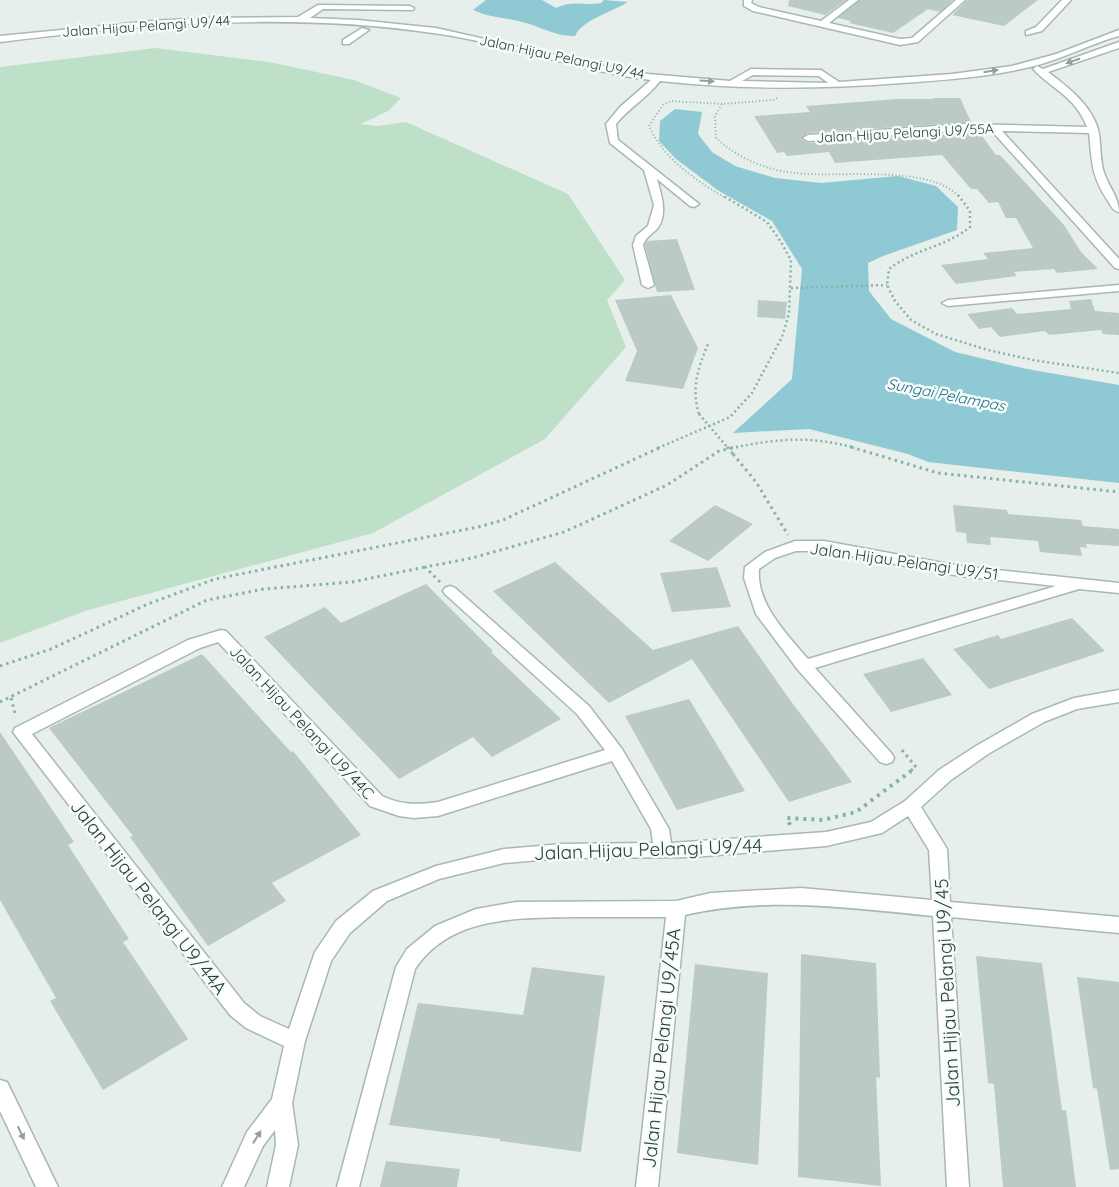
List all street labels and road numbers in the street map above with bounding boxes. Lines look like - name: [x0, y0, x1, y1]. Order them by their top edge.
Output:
- street label: Jalan Hijau Pelangi U9/44: [61, 11, 231, 41]
- street label: Jalan Hijau Pelangi U9/44: [478, 31, 646, 83]
- street label: Jalan Hijau Pelangi U9/55A: [816, 119, 994, 147]
- street label: Jalan Hijau Pelangi U9/51: [808, 538, 1000, 584]
- street label: Jalan Hijau Pelangi U9/44C: [225, 641, 379, 803]
- street label: Jalan Hijau Pelangi U9/44A: [65, 795, 233, 999]
- street label: Jalan Hijau Pelangi U9/44: [533, 833, 763, 865]
- street label: Jalan Hijau Pelangi U9/45: [929, 878, 965, 1108]
- street label: Jalan Hijau Pelangi U9/45A: [636, 927, 686, 1169]

